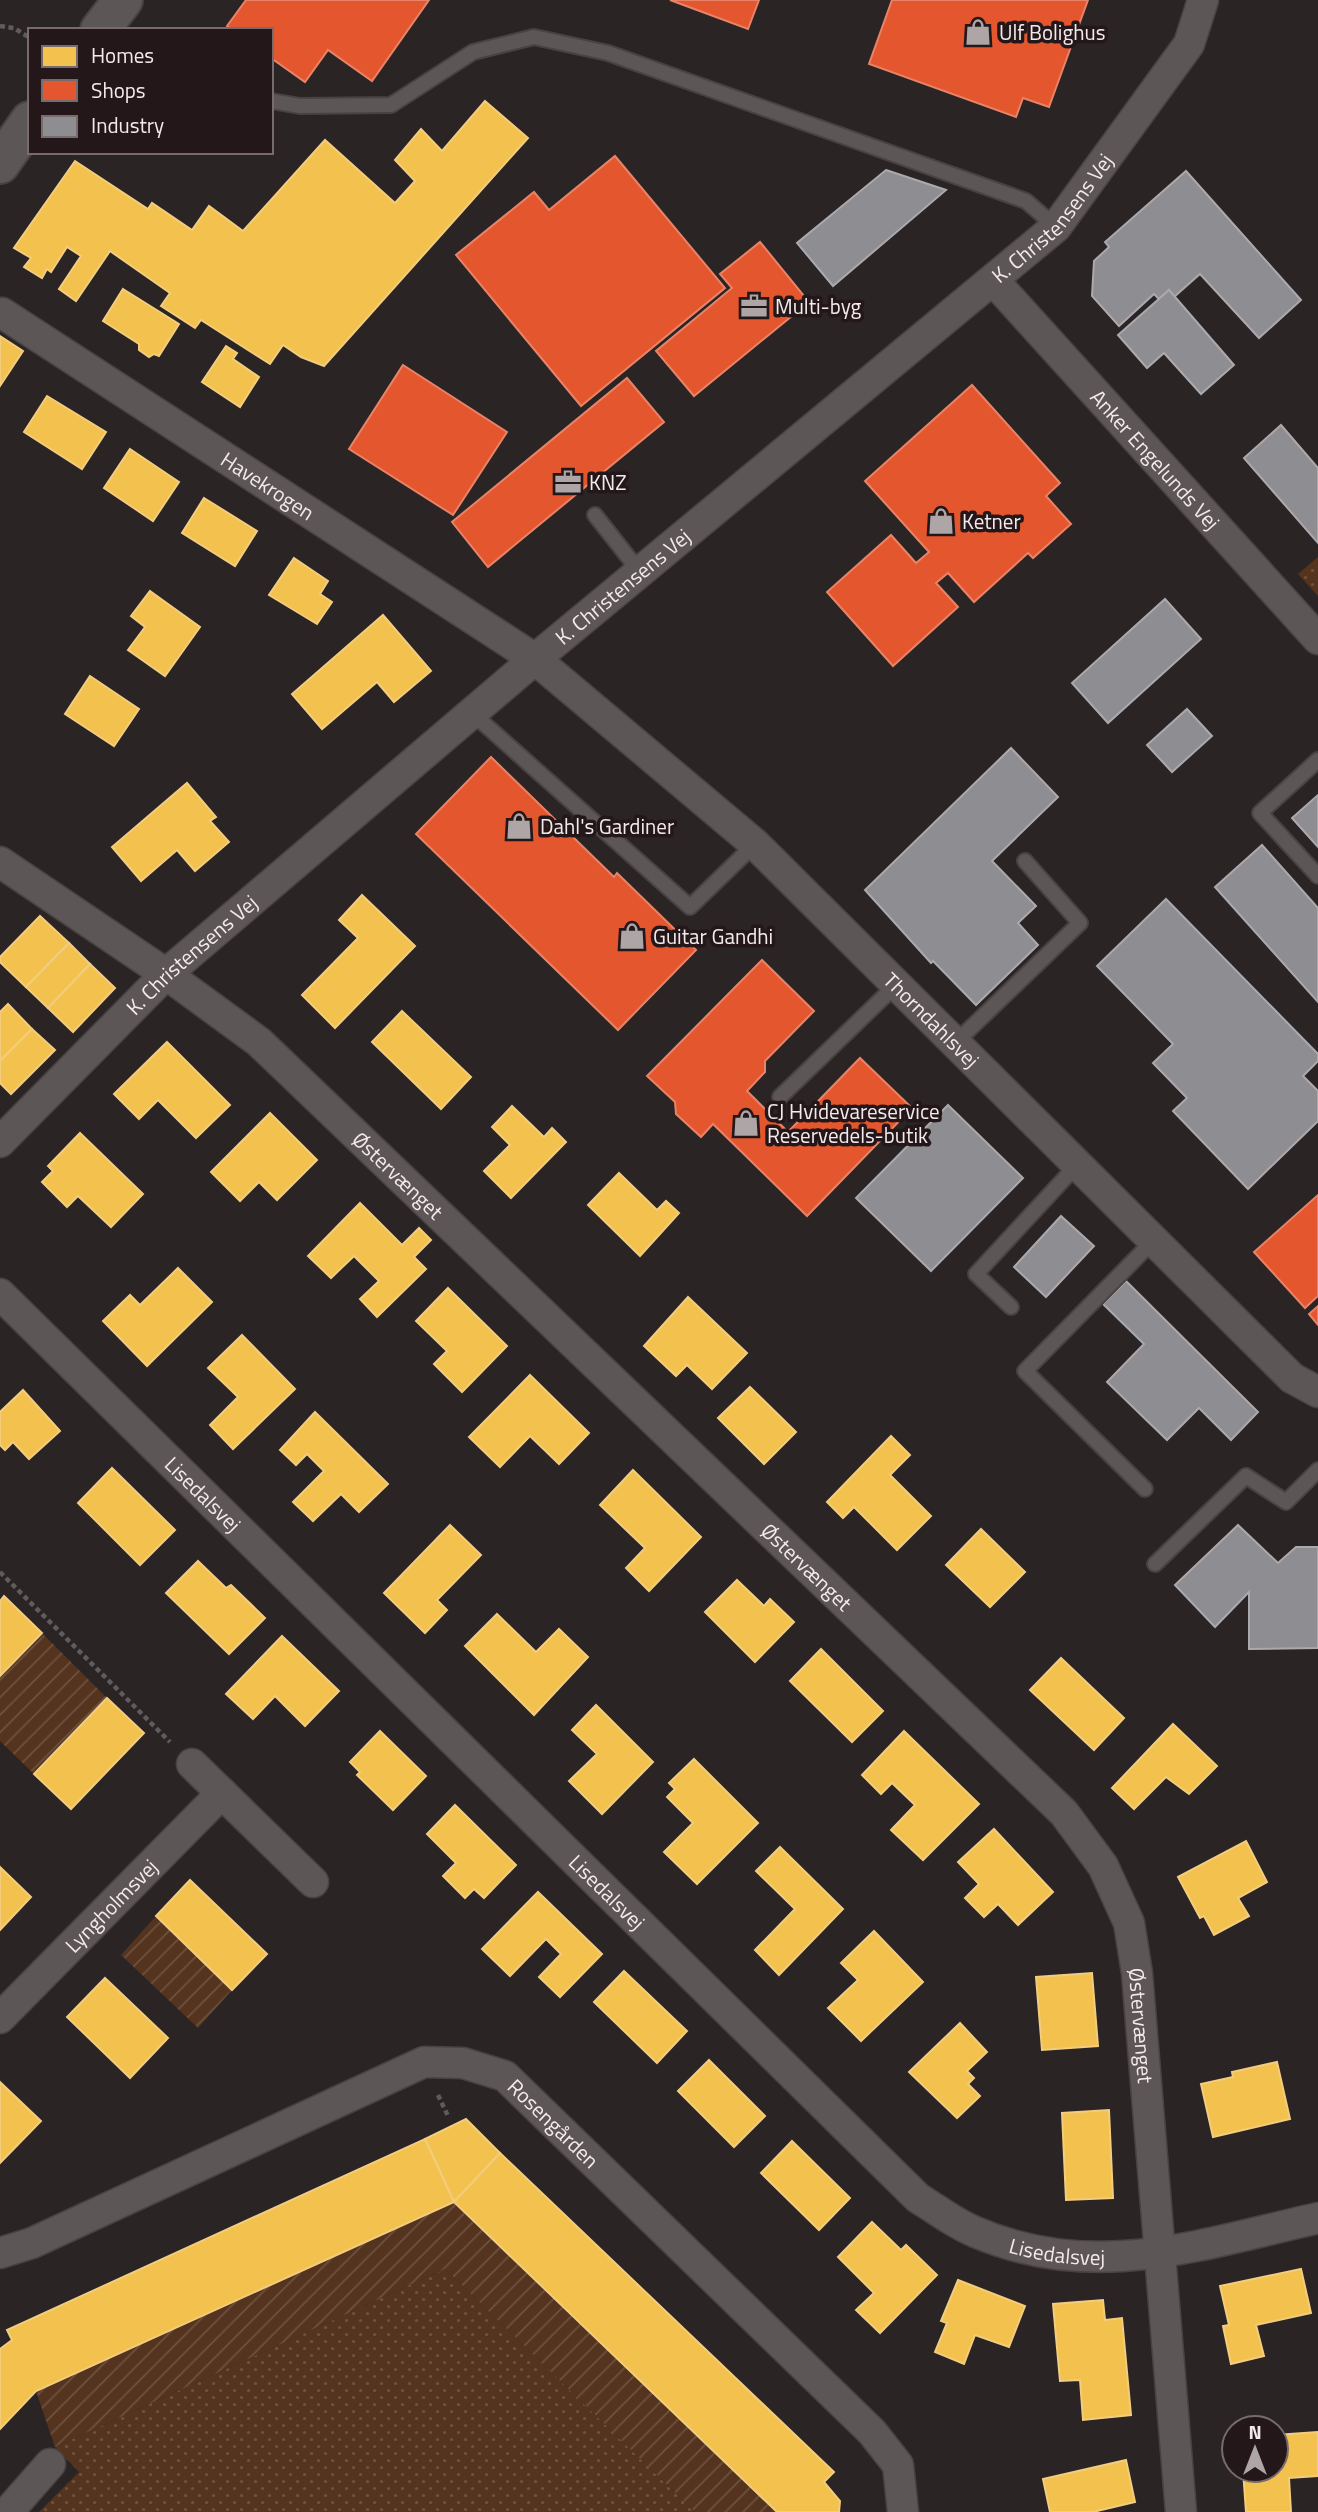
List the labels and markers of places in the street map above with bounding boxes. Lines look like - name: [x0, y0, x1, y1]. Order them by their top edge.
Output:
- place label: Ulf Bolighus: [999, 16, 1105, 48]
- shop icon: Ulf Bolighus: [963, 17, 993, 47]
- place label: Multi-byg: [775, 290, 862, 322]
- office icon: Multi-byg: [739, 291, 769, 321]
- place label: KNZ: [589, 466, 626, 498]
- office icon: KNZ: [553, 467, 583, 497]
- place label: Ketner: [962, 505, 1021, 537]
- shop icon: Ketner: [926, 506, 956, 536]
- place label: Dahl's Gardiner: [540, 810, 674, 842]
- shop icon: Dahl's Gardiner: [504, 811, 534, 841]
- place label: Guitar Gandhi: [653, 920, 773, 952]
- shop icon: Guitar Gandhi: [617, 921, 647, 951]
- place label: CJ Hvidevareservice Reservedels-butik: [767, 1095, 940, 1151]
- shop icon: CJ Hvidevareservice Reservedels-butik: [731, 1108, 761, 1138]

